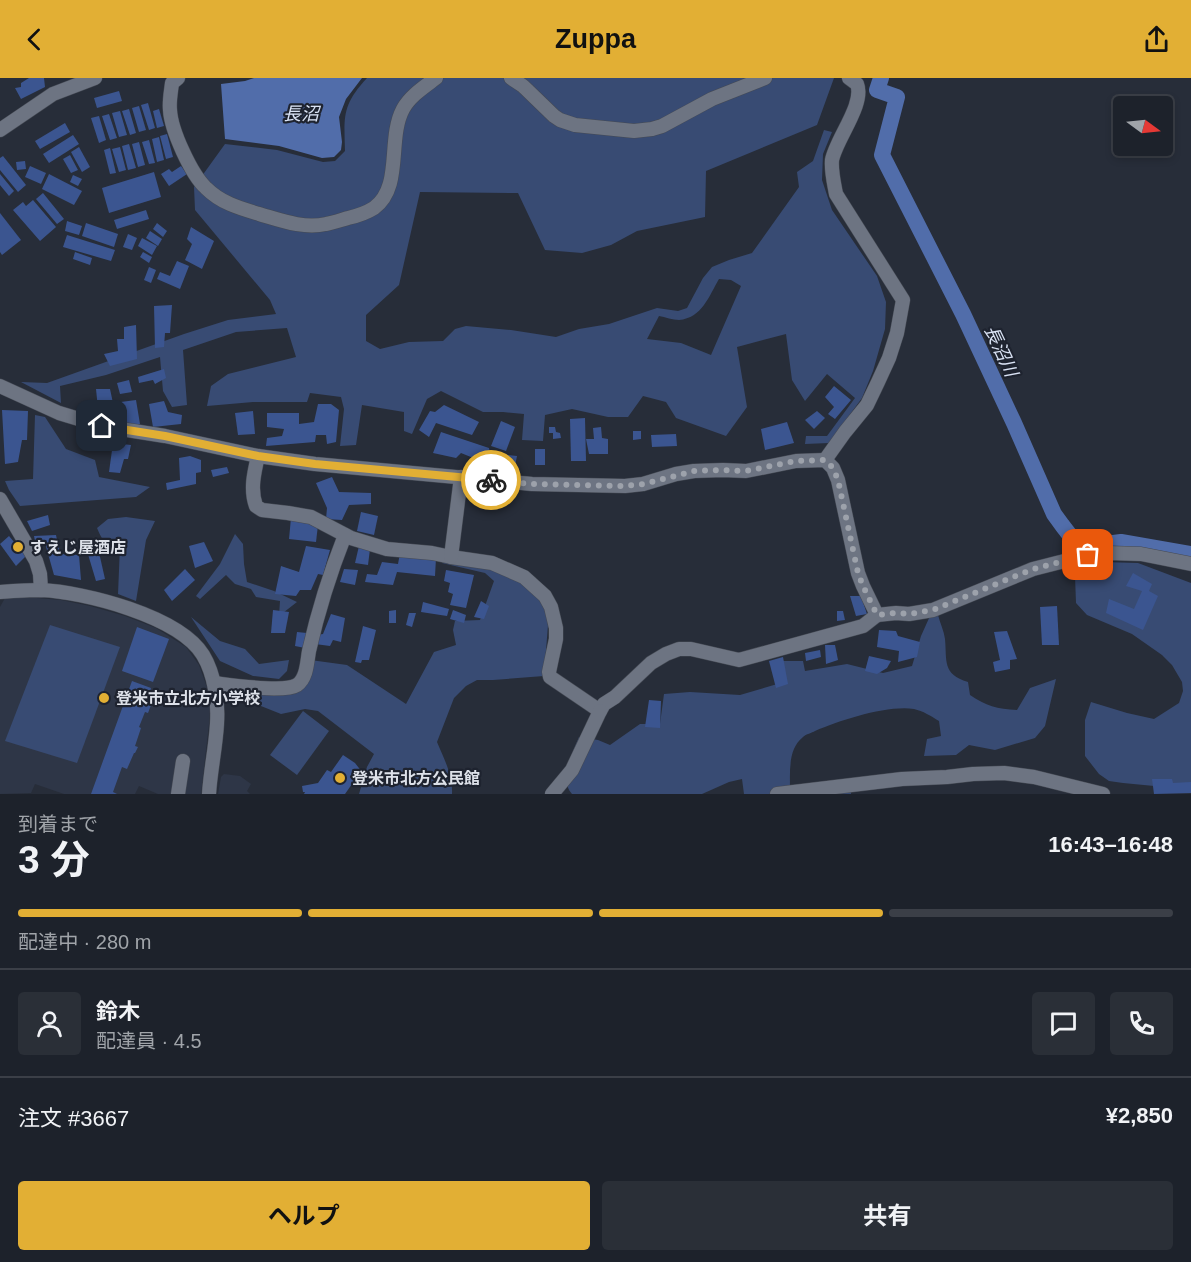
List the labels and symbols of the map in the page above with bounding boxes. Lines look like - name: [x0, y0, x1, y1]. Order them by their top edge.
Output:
- north arrow: [1113, 96, 1173, 156]
- water label: 長沼: [283, 104, 322, 124]
- water label: 長沼川: [981, 322, 1022, 382]
- pin: [76, 400, 127, 451]
- courier: [461, 450, 521, 510]
- pin: [1062, 529, 1113, 580]
- place label: すえじ屋酒店: [30, 539, 126, 556]
- marker: すえじ屋酒店: [11, 540, 25, 554]
- place label: 登米市立北方小学校: [116, 690, 260, 707]
- marker: 登米市立北方小学校: [97, 691, 111, 705]
- place label: 登米市北方公民館: [352, 770, 480, 787]
- marker: 登米市北方公民館: [333, 771, 347, 785]

